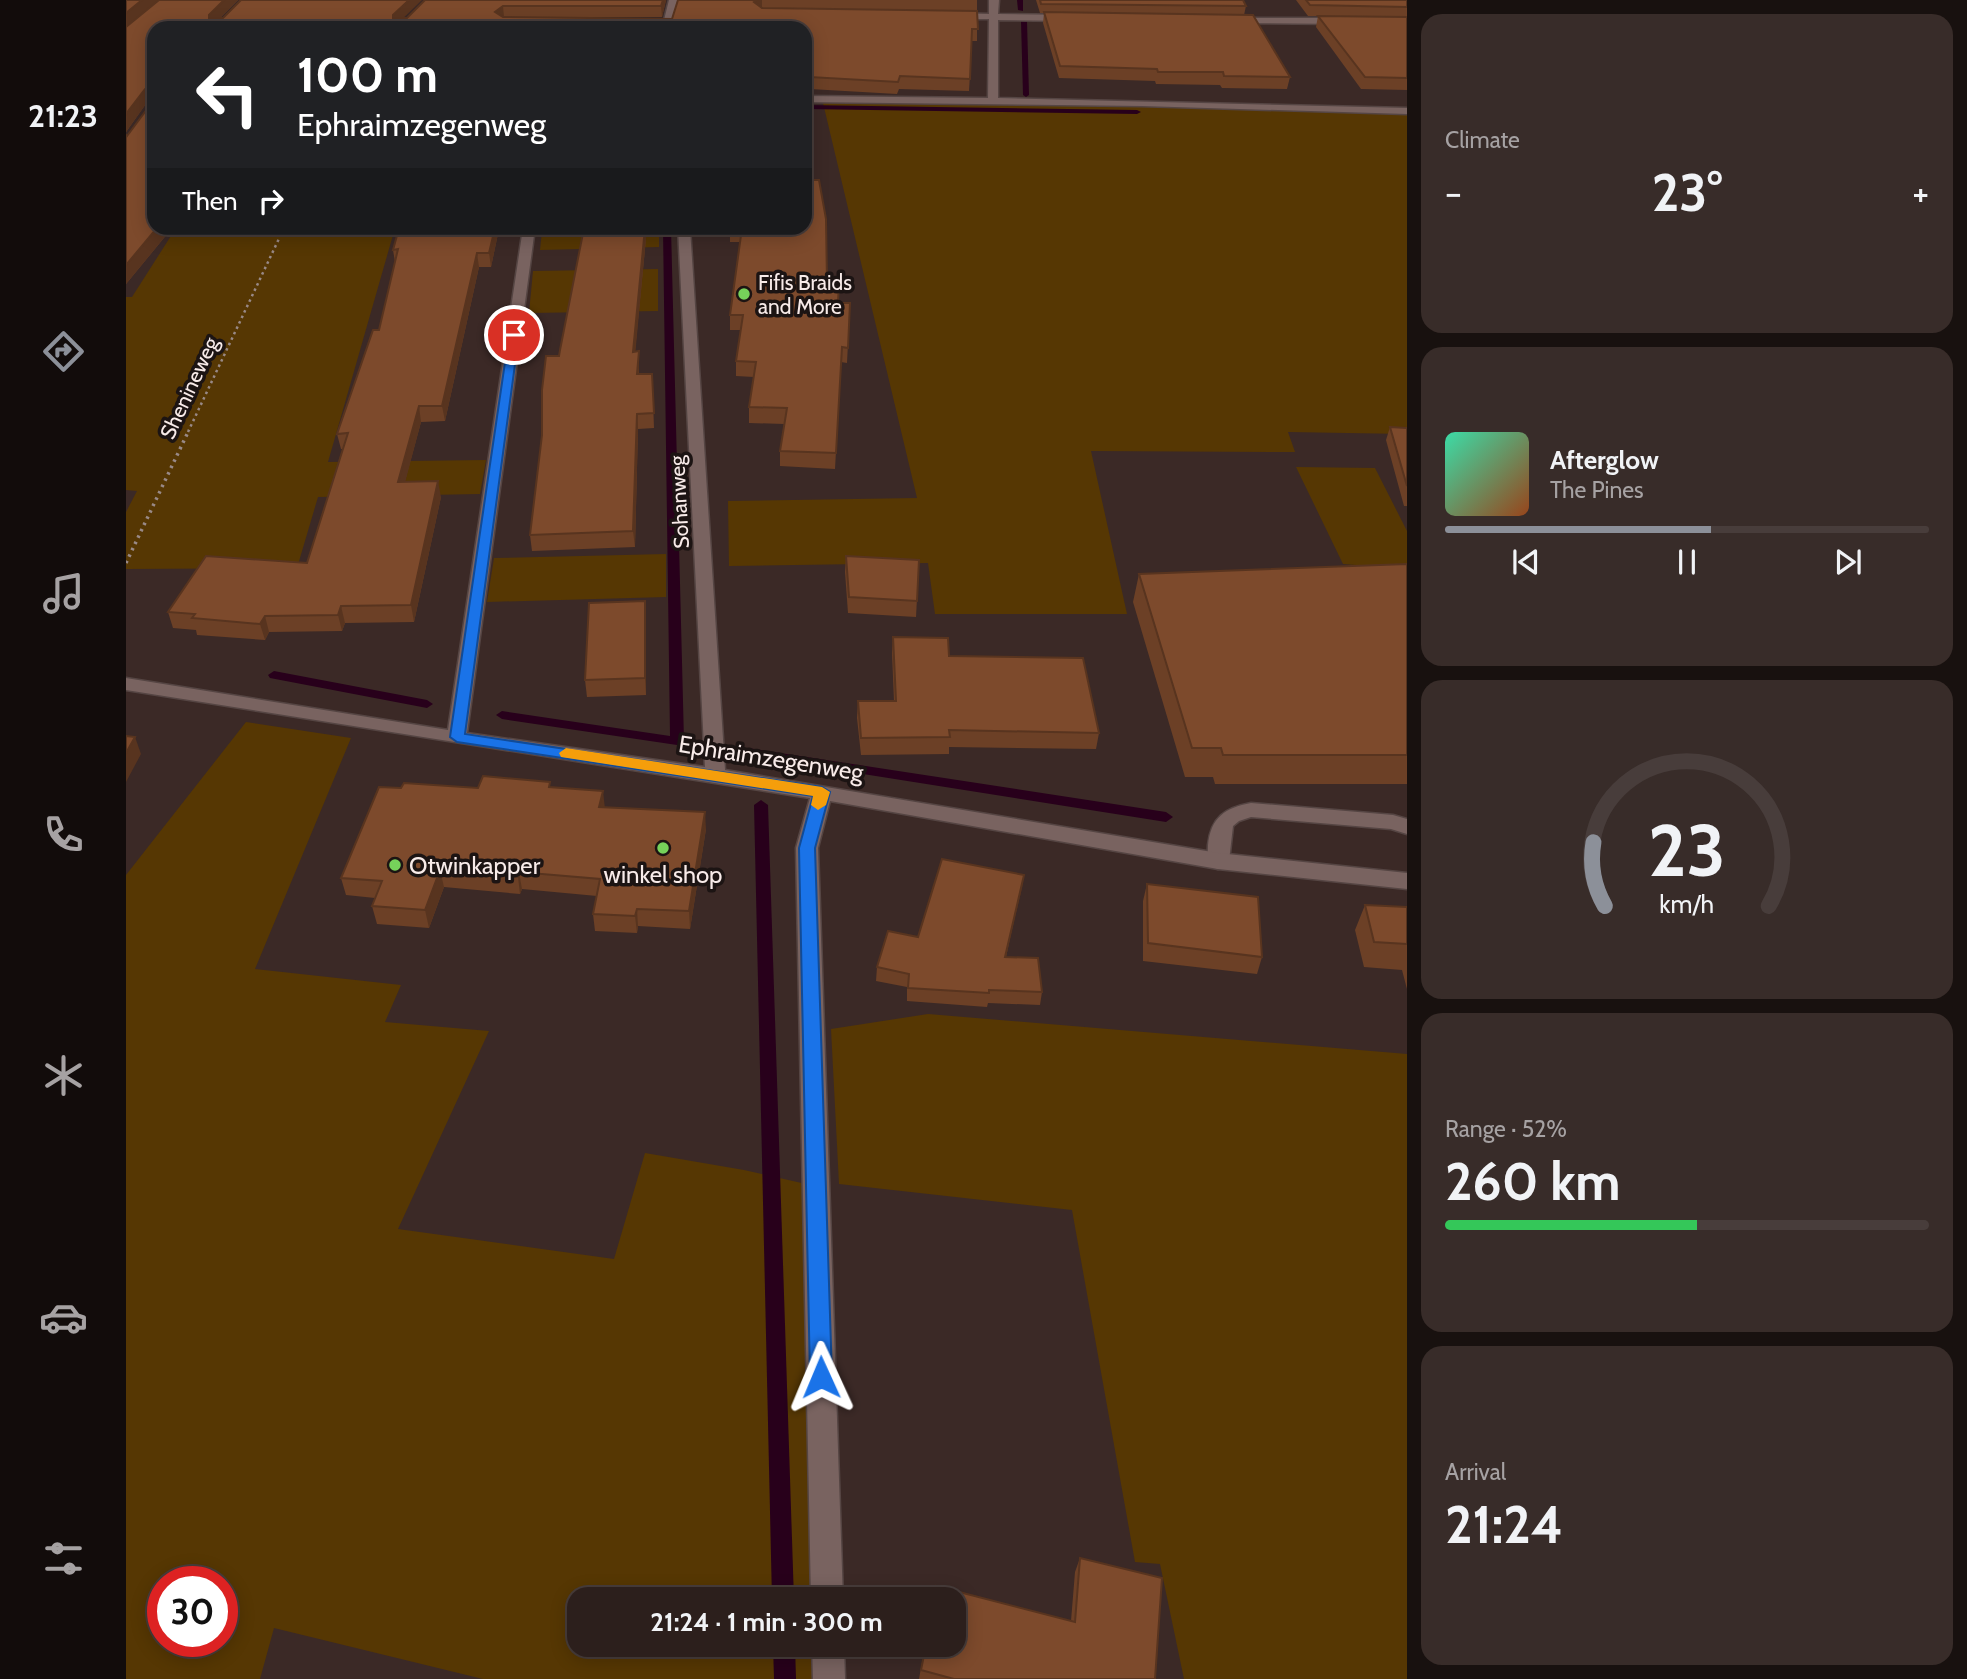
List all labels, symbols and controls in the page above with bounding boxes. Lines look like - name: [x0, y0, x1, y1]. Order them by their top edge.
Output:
- text: 100 m: [297, 45, 438, 104]
- icon: left: [182, 49, 273, 140]
- text: 21:23: [28, 96, 98, 135]
- text: Ephraimzegenweg: [297, 105, 546, 144]
- text: Climate: [1445, 126, 1520, 154]
- text: 23°: [1652, 161, 1722, 224]
- text: −: [1445, 169, 1462, 216]
- text: +: [1912, 169, 1929, 216]
- icon: right: [252, 182, 290, 220]
- text: Then: [182, 185, 238, 217]
- place label: Fifis Braids and More: [758, 270, 852, 319]
- marker: Fifis Braids and More: [736, 286, 752, 302]
- pin: [484, 305, 544, 365]
- icon: arrive: [495, 316, 533, 354]
- icon: directions: [39, 327, 88, 376]
- street label: Shenineweg: [155, 333, 224, 443]
- text: Afterglow: [1550, 444, 1659, 476]
- street label: Sohanweg: [664, 454, 694, 549]
- text: The Pines: [1550, 476, 1644, 504]
- icon: previous: [1507, 543, 1545, 581]
- icon: pause: [1668, 543, 1706, 581]
- icon: next: [1829, 543, 1867, 581]
- icon: music: [39, 569, 88, 618]
- street label: Ephraimzegenweg: [676, 729, 867, 787]
- text: 23: [1648, 806, 1726, 894]
- icon: phone: [39, 810, 88, 859]
- marker: winkel shop: [655, 840, 671, 856]
- place label: Otwinkapper: [409, 851, 541, 880]
- marker: Otwinkapper: [387, 857, 403, 873]
- place label: winkel shop: [604, 860, 723, 889]
- text: km/h: [1660, 888, 1714, 918]
- icon: climate: [39, 1051, 88, 1100]
- text: Range · 52%: [1445, 1115, 1567, 1143]
- text: 260 km: [1445, 1150, 1621, 1213]
- icon: car: [39, 1293, 88, 1342]
- position arrow: [784, 1340, 858, 1414]
- text: Arrival: [1445, 1458, 1506, 1486]
- text: 21:24: [1445, 1493, 1563, 1556]
- icon: filters: [39, 1534, 88, 1583]
- speed limit sign: 30: [147, 1566, 238, 1657]
- text: 21:24 · 1 min · 300 m: [650, 1606, 883, 1638]

